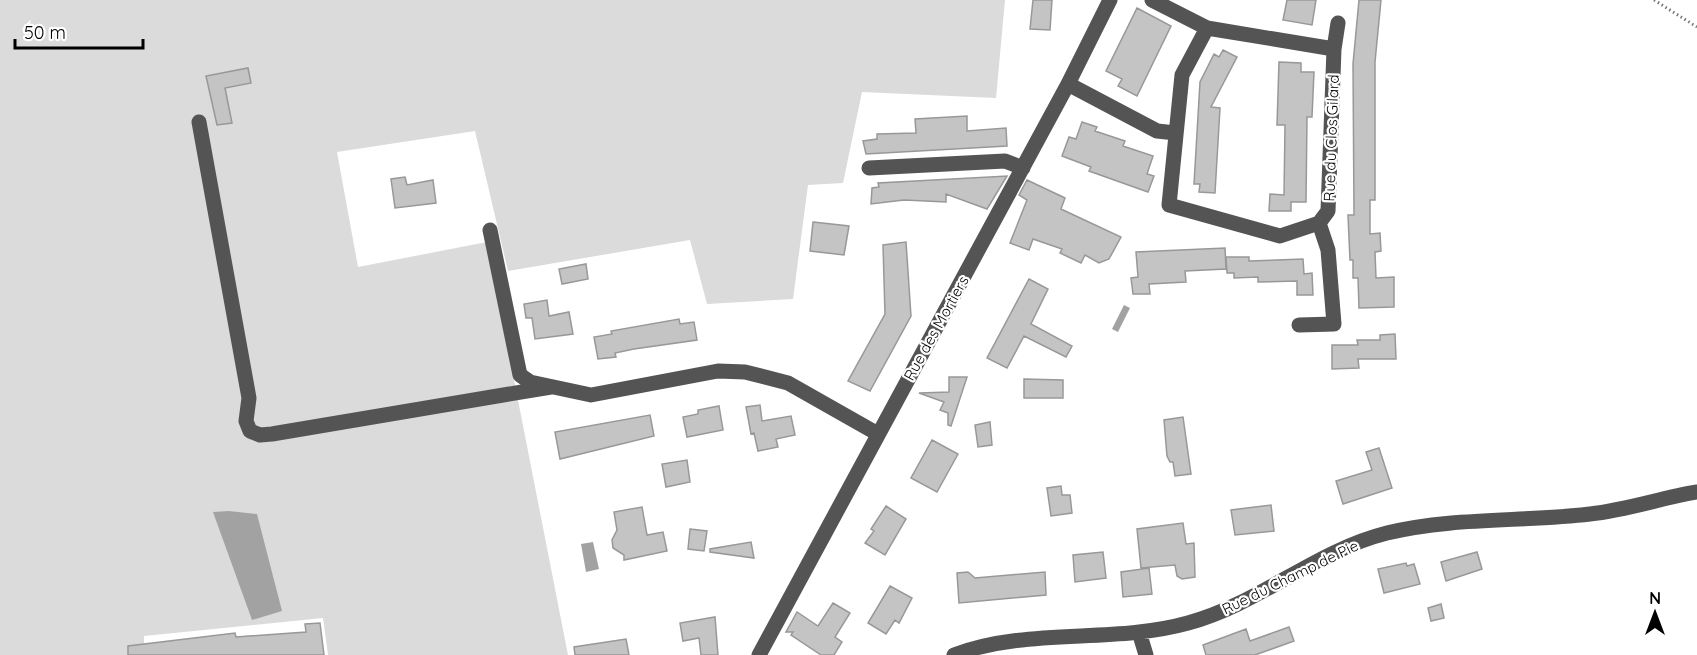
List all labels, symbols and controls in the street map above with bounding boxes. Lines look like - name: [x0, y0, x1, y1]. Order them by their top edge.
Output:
- scale bar: [15, 12, 142, 50]
- text: 50 m: [24, 21, 66, 44]
- street label: Rue du Clos Gilard: [1319, 74, 1343, 202]
- street label: Rue des Mortiers: [899, 272, 973, 384]
- street label: Rue du Champ de Pie: [1219, 536, 1361, 618]
- north arrow: [1625, 583, 1685, 643]
- text: N: [1649, 588, 1661, 608]

